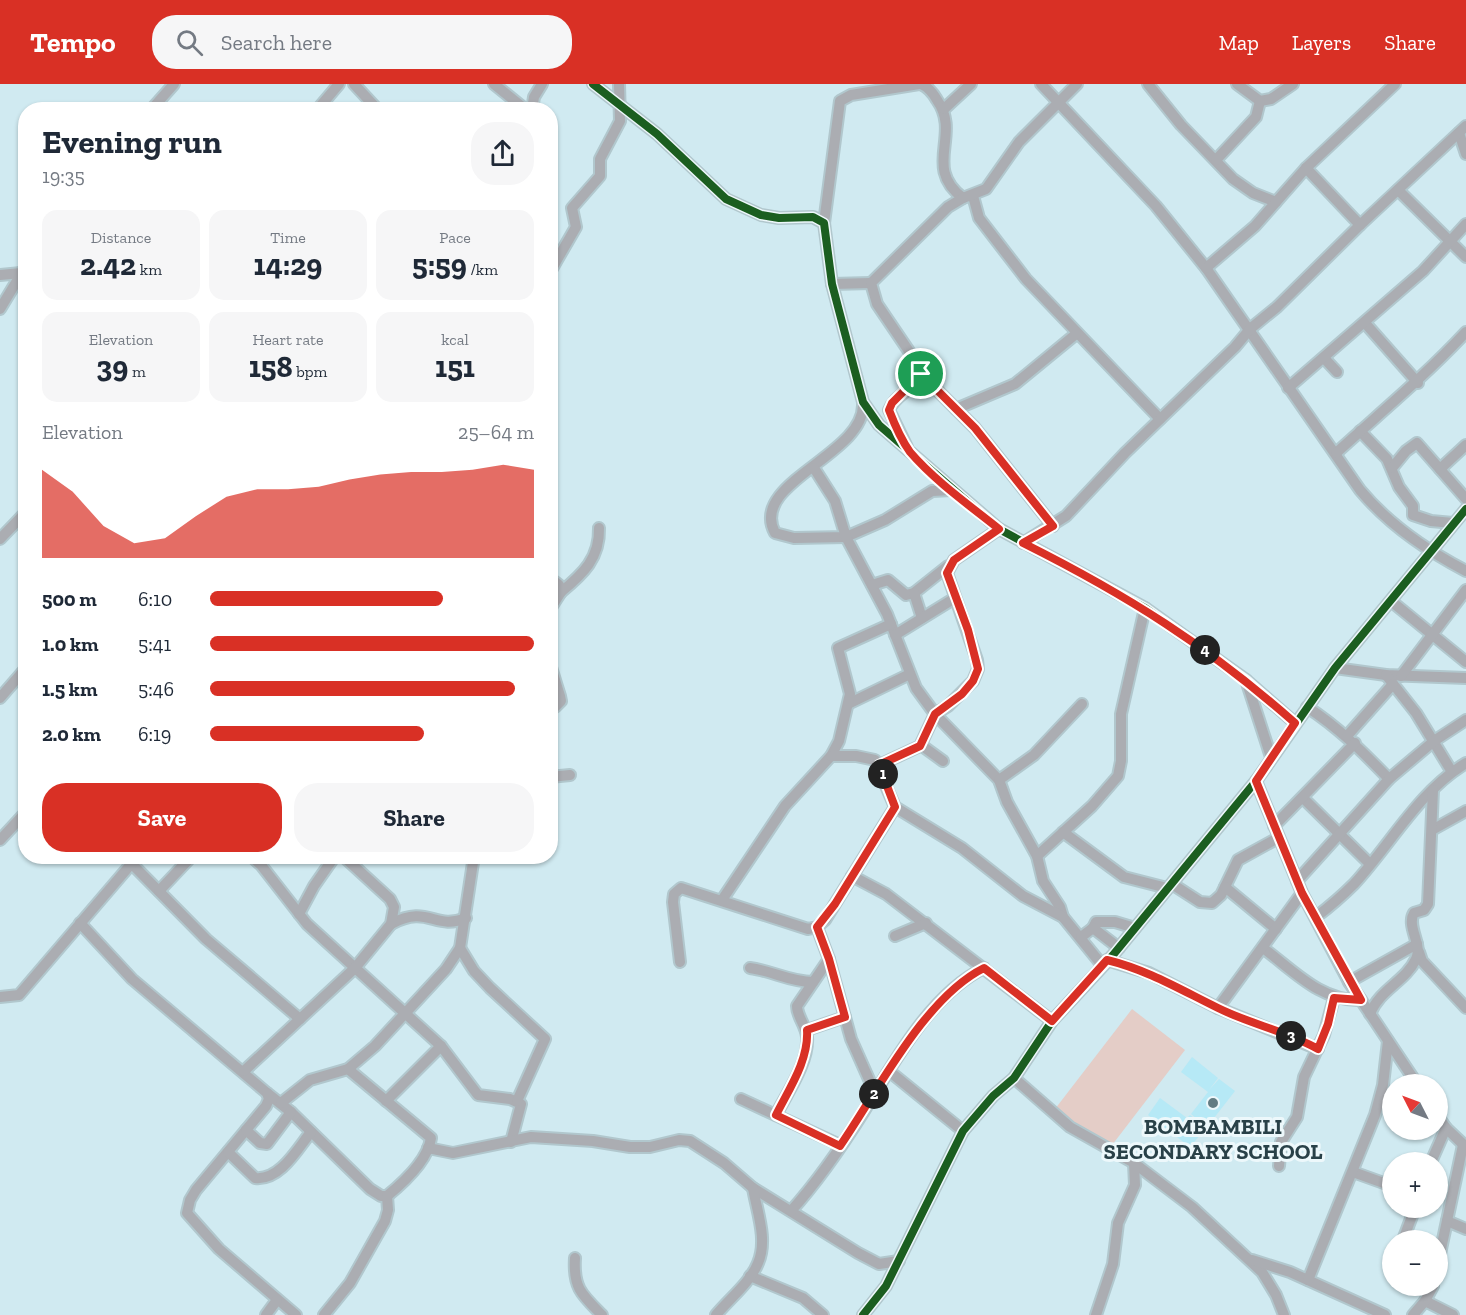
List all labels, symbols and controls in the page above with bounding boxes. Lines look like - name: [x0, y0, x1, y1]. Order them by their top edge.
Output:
- search box: [152, 15, 572, 69]
- text: Tempo: [30, 26, 116, 59]
- icon: search: [173, 26, 206, 59]
- text: Search here: [221, 29, 332, 56]
- text: Map: [1219, 30, 1259, 55]
- text: Layers: [1292, 30, 1351, 55]
- text: Share: [1384, 30, 1436, 55]
- text: Evening run: [42, 122, 222, 161]
- button: share: [471, 122, 534, 185]
- text: 19:35: [42, 164, 85, 188]
- text: Distance: [91, 228, 151, 247]
- text: Time: [270, 228, 306, 247]
- text: Pace: [439, 228, 471, 247]
- text: 2.42: [80, 247, 136, 283]
- text: 14:29: [254, 247, 322, 283]
- text: 5:59: [412, 247, 467, 283]
- text: km: [136, 260, 162, 279]
- text: /km: [467, 260, 498, 279]
- text: Elevation: [89, 330, 153, 349]
- text: Heart rate: [252, 330, 324, 349]
- text: kcal: [441, 330, 469, 349]
- pin: [895, 348, 946, 399]
- text: 39: [96, 349, 128, 385]
- text: 158: [249, 349, 293, 385]
- text: 151: [435, 349, 475, 385]
- icon: arrive: [904, 357, 937, 390]
- text: m: [128, 362, 146, 381]
- text: bpm: [293, 362, 327, 381]
- text: Elevation: [42, 420, 123, 444]
- text: 25–64 m: [458, 420, 534, 444]
- text: 500 m: [42, 587, 97, 611]
- text: 6:10: [138, 587, 172, 611]
- text: 1.0 km: [42, 632, 98, 656]
- text: 5:41: [138, 632, 171, 656]
- pin: 4: [1190, 635, 1220, 665]
- text: 4: [1200, 640, 1210, 659]
- text: 1.5 km: [42, 677, 97, 701]
- text: 5:46: [138, 677, 174, 701]
- text: 2.0 km: [42, 722, 101, 746]
- text: 6:19: [138, 722, 171, 746]
- pin: 1: [868, 759, 898, 789]
- text: 1: [880, 764, 886, 783]
- button: Save: [42, 783, 282, 852]
- button: Share: [294, 783, 534, 852]
- pin: 3: [1276, 1021, 1306, 1051]
- text: 3: [1287, 1026, 1295, 1045]
- north arrow: [1382, 1074, 1448, 1140]
- map controls: [1382, 1074, 1448, 1296]
- pin: 2: [859, 1079, 889, 1109]
- text: 2: [870, 1084, 878, 1103]
- marker: BOMBAMBILI SECONDARY SCHOOL: [1206, 1096, 1220, 1110]
- place label: BOMBAMBILI SECONDARY SCHOOL: [1104, 1113, 1323, 1165]
- button: +: [1382, 1152, 1448, 1218]
- button: −: [1382, 1230, 1448, 1296]

